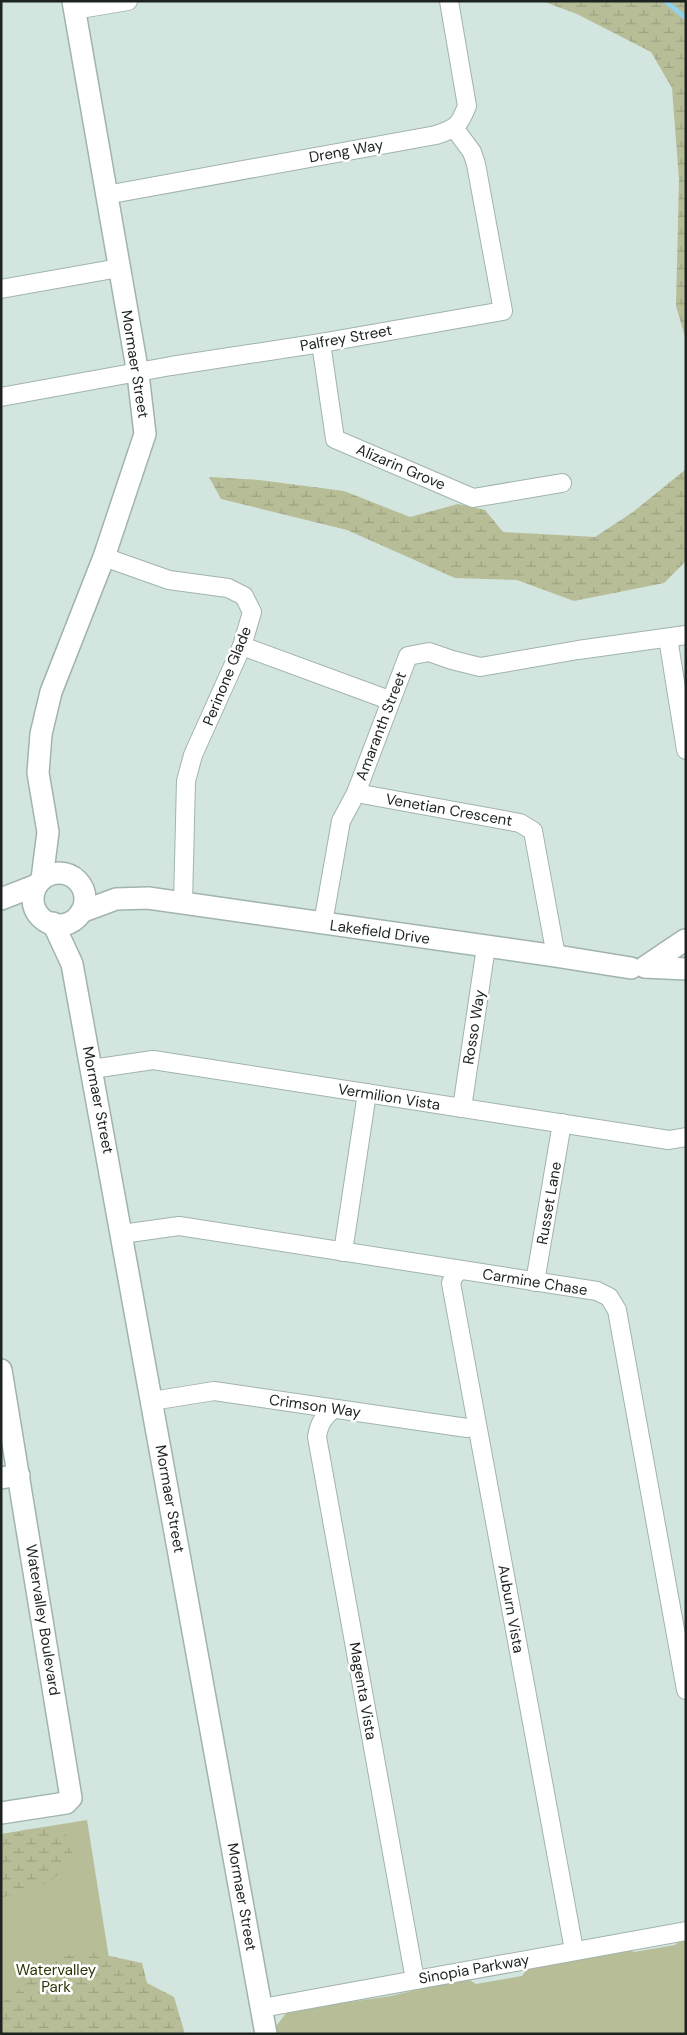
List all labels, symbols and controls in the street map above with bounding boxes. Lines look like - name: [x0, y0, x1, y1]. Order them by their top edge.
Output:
- street label: Dreng Way: [307, 135, 385, 167]
- street label: Mormaer Street: [117, 309, 153, 420]
- street label: Palfrey Street: [298, 320, 394, 356]
- street label: Alizarin Grove: [353, 439, 449, 495]
- street label: Perinone Glade: [198, 623, 256, 729]
- street label: Amaranth Street: [351, 669, 411, 783]
- street label: Venetian Crescent: [384, 789, 514, 831]
- street label: Lakefield Drive: [329, 915, 431, 949]
- street label: Rosso Way: [458, 988, 490, 1066]
- street label: Mormaer Street: [78, 1045, 118, 1156]
- street label: Vermilion Vista: [336, 1079, 442, 1115]
- street label: Russet Lane: [532, 1160, 566, 1246]
- street label: Carmine Chase: [481, 1264, 589, 1300]
- street label: Crimson Way: [268, 1390, 363, 1422]
- street label: Mormaer Street: [151, 1444, 189, 1555]
- street label: Watervalley Boulevard: [21, 1543, 65, 1697]
- street label: Auburn Vista: [493, 1563, 529, 1655]
- street label: Magenta Vista: [345, 1641, 381, 1741]
- street label: Mormaer Street: [223, 1842, 261, 1953]
- street label: Sinopia Parkway: [417, 1949, 532, 1989]
- park label: Watervalley Park: [16, 1960, 97, 1997]

